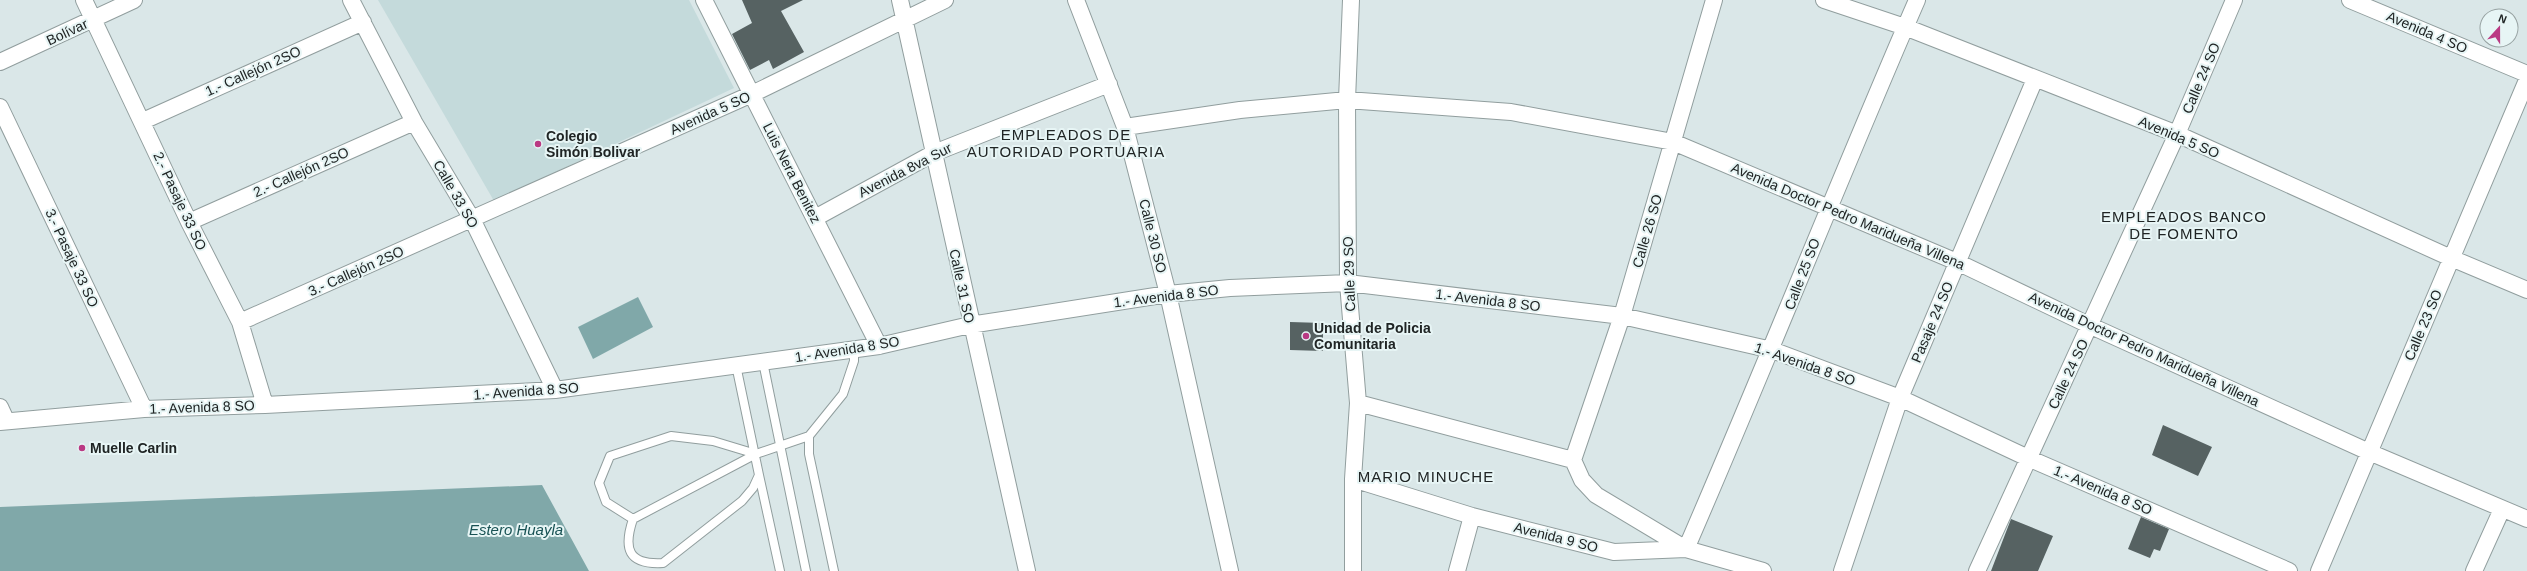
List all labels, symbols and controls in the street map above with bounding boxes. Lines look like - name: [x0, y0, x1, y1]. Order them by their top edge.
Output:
- street label: Avenida 4 SO: [2384, 8, 2470, 56]
- north arrow: [2479, 8, 2519, 48]
- text: N: [2497, 12, 2508, 26]
- street label: Bolívar: [44, 15, 90, 48]
- street label: Calle 24 SO: [2179, 40, 2223, 116]
- street label: 1.- Callejón 2SO: [203, 43, 303, 99]
- street label: Avenida 5 SO: [667, 88, 753, 138]
- street label: Avenida 5 SO: [2136, 113, 2222, 161]
- street label: Luis Nera Benitez: [760, 120, 824, 226]
- district label: EMPLEADOS DE AUTORIDAD PORTUARIA: [967, 126, 1165, 160]
- place label: Colegio Simón Bolivar: [546, 128, 641, 160]
- marker: Colegio Simón Bolivar: [533, 139, 543, 149]
- street label: Avenida 8va Sur: [856, 139, 955, 200]
- street label: 2.- Callejón 2SO: [251, 144, 351, 200]
- street label: 2.- Pasaje 33 SO: [150, 149, 210, 253]
- street label: Calle 33 SO: [430, 157, 482, 231]
- street label: Avenida Doctor Pedro Maridueña Villena: [1729, 159, 1967, 273]
- street label: Calle 26 SO: [1629, 192, 1665, 269]
- street label: Calle 30 SO: [1136, 197, 1170, 275]
- street label: 3.- Pasaje 33 SO: [42, 206, 102, 310]
- district label: EMPLEADOS BANCO DE FOMENTO: [2101, 208, 2267, 242]
- street label: Calle 29 SO: [1340, 236, 1358, 312]
- street label: Calle 25 SO: [1781, 236, 1823, 312]
- street label: 3.- Callejón 2SO: [306, 243, 406, 299]
- street label: Calle 31 SO: [946, 247, 978, 325]
- street label: Pasaje 24 SO: [1908, 279, 1956, 365]
- street label: 1.- Avenida 8 SO: [1113, 282, 1219, 310]
- street label: 1.- Avenida 8 SO: [1435, 286, 1541, 314]
- street label: Calle 23 SO: [2401, 287, 2445, 363]
- street label: Avenida Doctor Pedro Maridueña Villena: [2026, 288, 2262, 410]
- place label: Unidad de Policia Comunitaria: [1314, 320, 1431, 352]
- marker: Unidad de Policia Comunitaria: [1301, 331, 1311, 341]
- street label: 1.- Avenida 8 SO: [794, 333, 901, 365]
- street label: Calle 24 SO: [2045, 336, 2091, 412]
- street label: 1.- Avenida 8 SO: [1752, 339, 1858, 389]
- street label: 1.- Avenida 8 SO: [473, 379, 579, 403]
- street label: 1.- Avenida 8 SO: [149, 397, 255, 417]
- place label: Muelle Carlin: [90, 440, 177, 456]
- marker: Muelle Carlin: [77, 443, 87, 453]
- street label: 1.- Avenida 8 SO: [2051, 462, 2155, 518]
- district label: MARIO MINUCHE: [1358, 468, 1494, 485]
- street label: Avenida 9 SO: [1512, 519, 1600, 555]
- water label: Estero Huayla: [469, 521, 563, 538]

